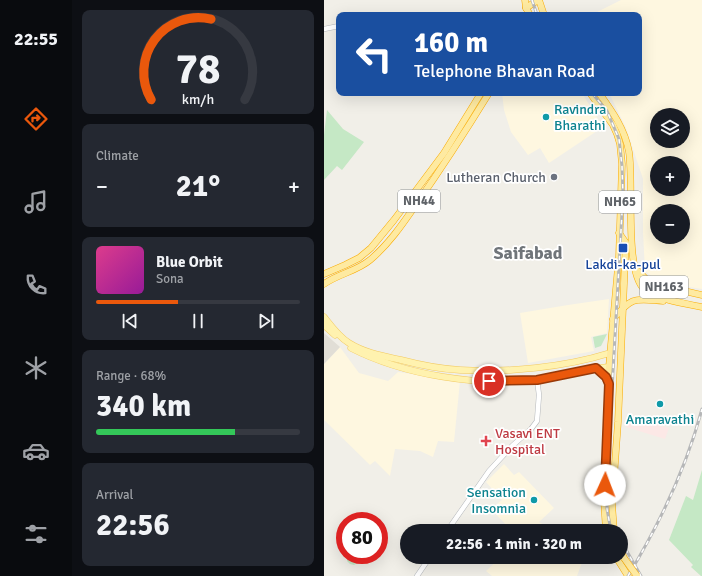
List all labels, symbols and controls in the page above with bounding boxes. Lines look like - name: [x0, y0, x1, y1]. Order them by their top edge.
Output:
- text: 160 m: [414, 26, 488, 60]
- text: 22:55: [14, 28, 58, 50]
- icon: left: [348, 28, 400, 80]
- text: 78: [176, 44, 220, 95]
- text: Telephone Bhavan Road: [414, 60, 595, 82]
- text: km/h: [182, 91, 214, 108]
- place label: Ravindra Bharathi: [554, 101, 606, 134]
- icon: directions: [22, 105, 50, 133]
- map controls: [650, 108, 690, 244]
- button: layers: [650, 108, 690, 148]
- marker: Ravindra Bharathi: [541, 112, 551, 122]
- text: Climate: [96, 148, 139, 164]
- button: +: [650, 156, 690, 196]
- text: 21°: [176, 168, 220, 205]
- place label: Lutheran Church: [446, 169, 546, 186]
- marker: Lutheran Church: [549, 172, 559, 182]
- text: −: [96, 173, 108, 200]
- text: +: [288, 173, 300, 200]
- icon: music: [22, 188, 50, 216]
- road number: NH44: [398, 190, 440, 212]
- road number: NH65: [599, 191, 641, 213]
- button: −: [650, 204, 690, 244]
- district label: Saifabad: [494, 242, 563, 264]
- marker: Lakdi-ka-pul: [617, 242, 629, 254]
- text: Blue Orbit: [156, 253, 223, 271]
- place label: Lakdi-ka-pul: [585, 256, 661, 273]
- icon: phone: [22, 271, 50, 299]
- text: Sona: [156, 271, 184, 287]
- road number: NH163: [640, 276, 688, 298]
- icon: previous: [119, 310, 141, 332]
- icon: pause: [187, 310, 209, 332]
- icon: next: [255, 310, 277, 332]
- icon: climate: [22, 354, 50, 382]
- pin: [472, 364, 506, 398]
- text: Range · 68%: [96, 368, 166, 384]
- icon: arrive: [478, 370, 500, 392]
- text: 340 km: [96, 388, 191, 425]
- marker: Amaravathi: [655, 399, 665, 409]
- place label: Amaravathi: [626, 411, 694, 428]
- place label: Vasavi ENT Hospital: [495, 425, 560, 458]
- marker: Vasavi ENT Hospital: [480, 435, 492, 447]
- icon: car: [22, 437, 50, 465]
- position arrow: [584, 464, 626, 506]
- place label: Sensation Insomnia: [467, 484, 526, 517]
- text: Arrival: [96, 487, 133, 503]
- marker: Sensation Insomnia: [529, 495, 539, 505]
- text: 22:56: [96, 507, 170, 544]
- speed limit sign: 80: [336, 512, 388, 564]
- icon: filters: [22, 520, 50, 548]
- text: 22:56 · 1 min · 320 m: [446, 535, 582, 553]

